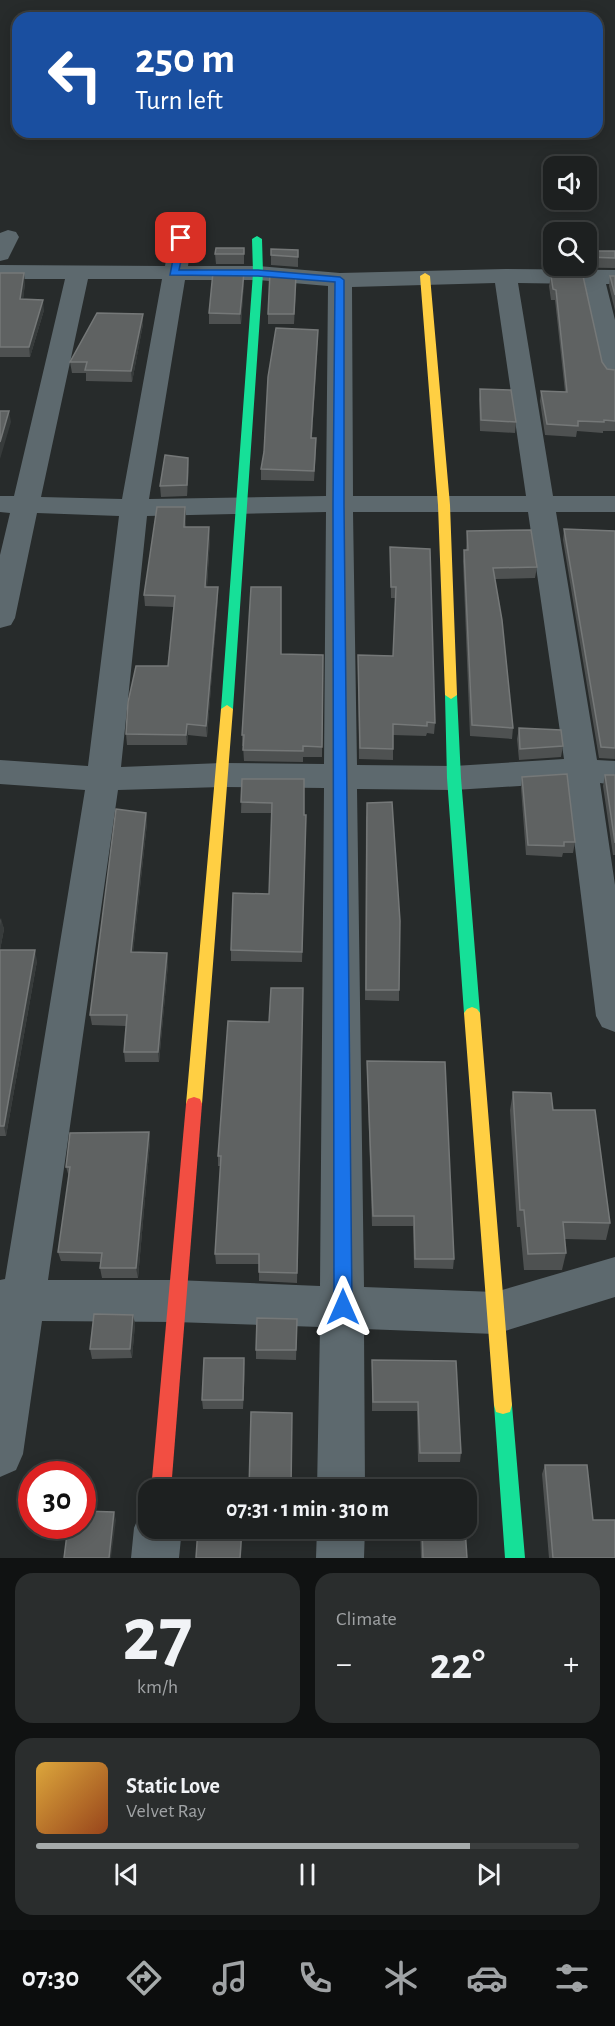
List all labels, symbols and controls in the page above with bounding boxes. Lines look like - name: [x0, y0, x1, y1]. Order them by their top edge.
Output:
- icon: left: [36, 36, 114, 114]
- text: 250 m: [135, 38, 235, 80]
- text: Turn left: [135, 87, 223, 114]
- map controls: [543, 156, 597, 276]
- button: sound: [543, 156, 597, 210]
- pin: [155, 212, 206, 263]
- icon: arrive: [164, 221, 197, 254]
- button: search: [543, 222, 597, 276]
- position arrow: [311, 1275, 375, 1339]
- speed limit sign: 30: [18, 1461, 96, 1539]
- text: 07:31 · 1 min · 310 m: [226, 1498, 389, 1520]
- text: 27: [122, 1597, 193, 1675]
- text: Climate: [336, 1609, 397, 1629]
- text: 22°: [430, 1642, 485, 1687]
- text: −: [336, 1648, 352, 1681]
- text: +: [563, 1648, 579, 1681]
- text: km/h: [137, 1677, 178, 1697]
- text: Static Love: [126, 1775, 220, 1797]
- text: Velvet Ray: [126, 1801, 206, 1821]
- icon: previous: [110, 1858, 143, 1891]
- icon: pause: [291, 1858, 324, 1891]
- icon: next: [472, 1858, 505, 1891]
- icon: directions: [123, 1957, 165, 1999]
- icon: music: [209, 1957, 251, 1999]
- icon: phone: [294, 1957, 336, 1999]
- icon: climate: [380, 1957, 422, 1999]
- icon: car: [466, 1957, 508, 1999]
- icon: filters: [551, 1957, 593, 1999]
- text: 07:30: [22, 1964, 79, 1991]

